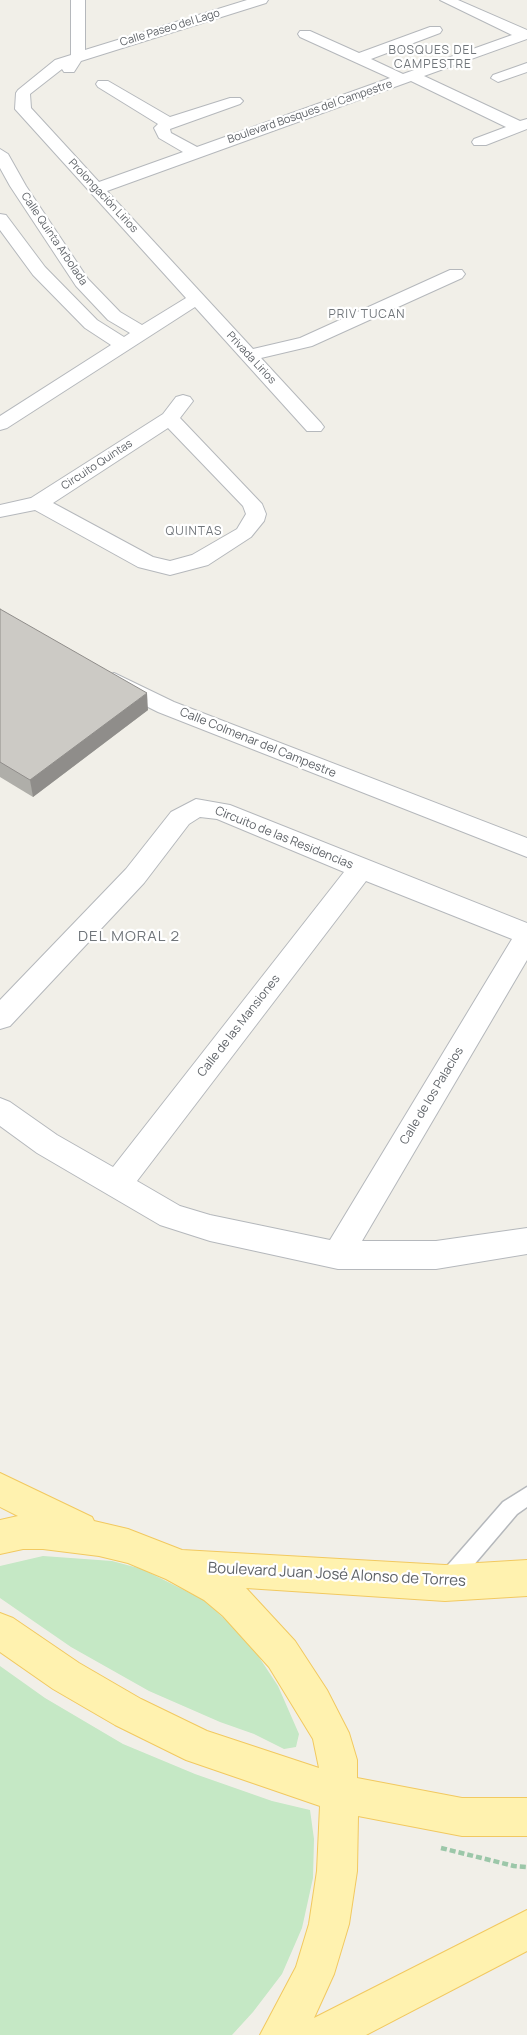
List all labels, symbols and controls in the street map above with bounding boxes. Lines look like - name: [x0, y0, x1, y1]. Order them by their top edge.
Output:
- street label: Calle Paseo del Lago: [119, 7, 221, 49]
- district label: BOSQUES DEL CAMPESTRE: [387, 44, 479, 72]
- street label: Boulevard Bosques del Campestre: [226, 78, 394, 146]
- street label: Prolongación Lirios: [65, 156, 141, 236]
- street label: Calle Quinta Arbolada: [18, 190, 90, 288]
- district label: PRIV TUCAN: [327, 308, 407, 322]
- street label: Privada Lirios: [224, 329, 278, 387]
- street label: Circuito Quintas: [59, 437, 135, 493]
- district label: QUINTAS: [165, 525, 223, 539]
- street label: Calle Colmenar del Campestre: [178, 705, 338, 781]
- street label: Circuito de las Residencias: [213, 804, 355, 872]
- district label: DEL MORAL 2: [77, 928, 181, 946]
- street label: Calle de las Mansiones: [195, 972, 283, 1080]
- street label: Calle de los Palacios: [397, 1045, 467, 1147]
- street label: Boulevard Juan José Alonso de Torres: [208, 1559, 466, 1591]

